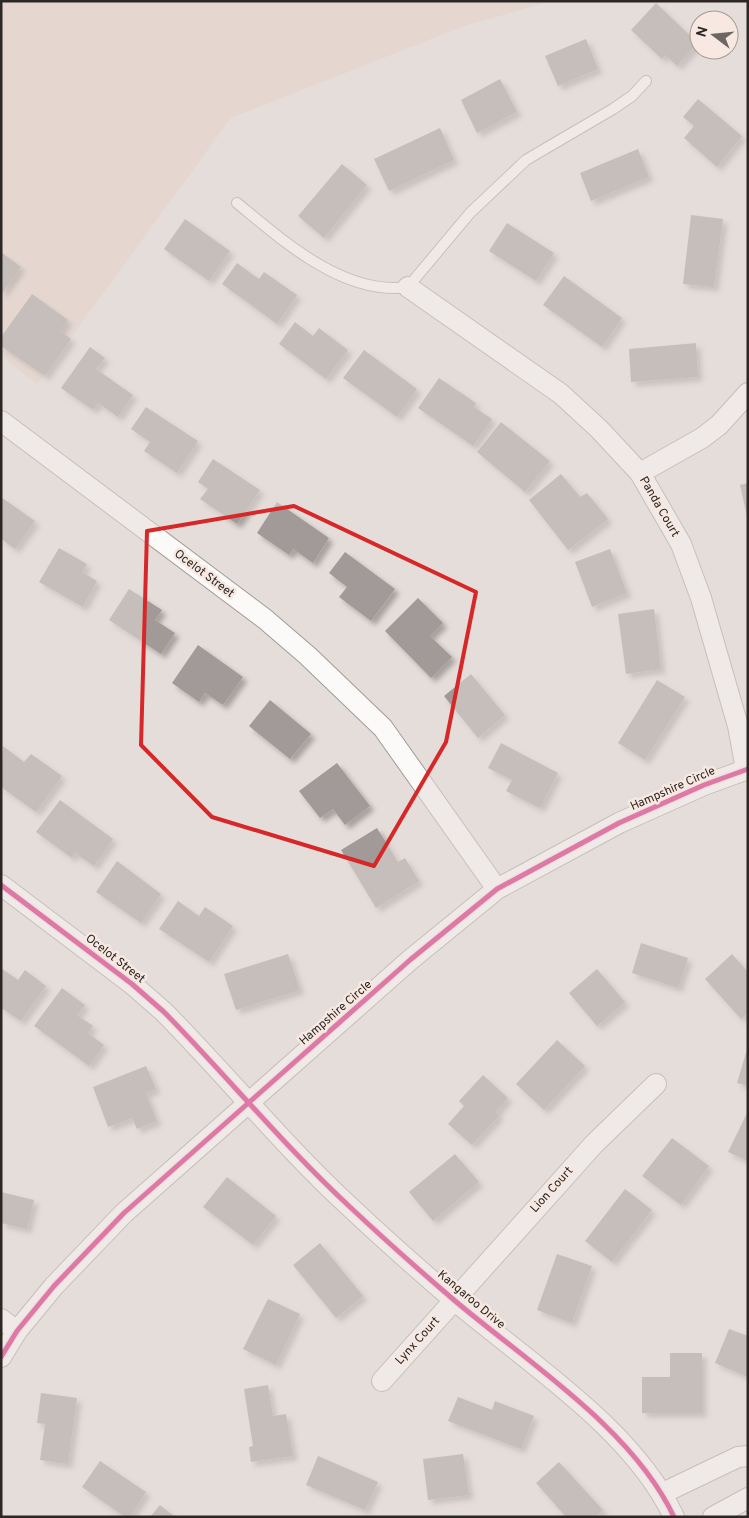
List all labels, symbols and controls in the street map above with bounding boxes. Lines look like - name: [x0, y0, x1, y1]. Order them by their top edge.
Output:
- north arrow: [689, 10, 739, 60]
- text: N: [693, 25, 713, 39]
- street label: Panda Court: [635, 474, 683, 540]
- street label: Ocelot Street: [171, 546, 237, 602]
- street label: Hampshire Circle: [628, 763, 718, 815]
- street label: Ocelot Street: [82, 931, 148, 987]
- street label: Hampshire Circle: [296, 977, 376, 1049]
- street label: Lion Court: [527, 1164, 577, 1216]
- street label: Kangaroo Drive: [434, 1267, 508, 1333]
- street label: Lynx Court: [392, 1314, 444, 1368]

